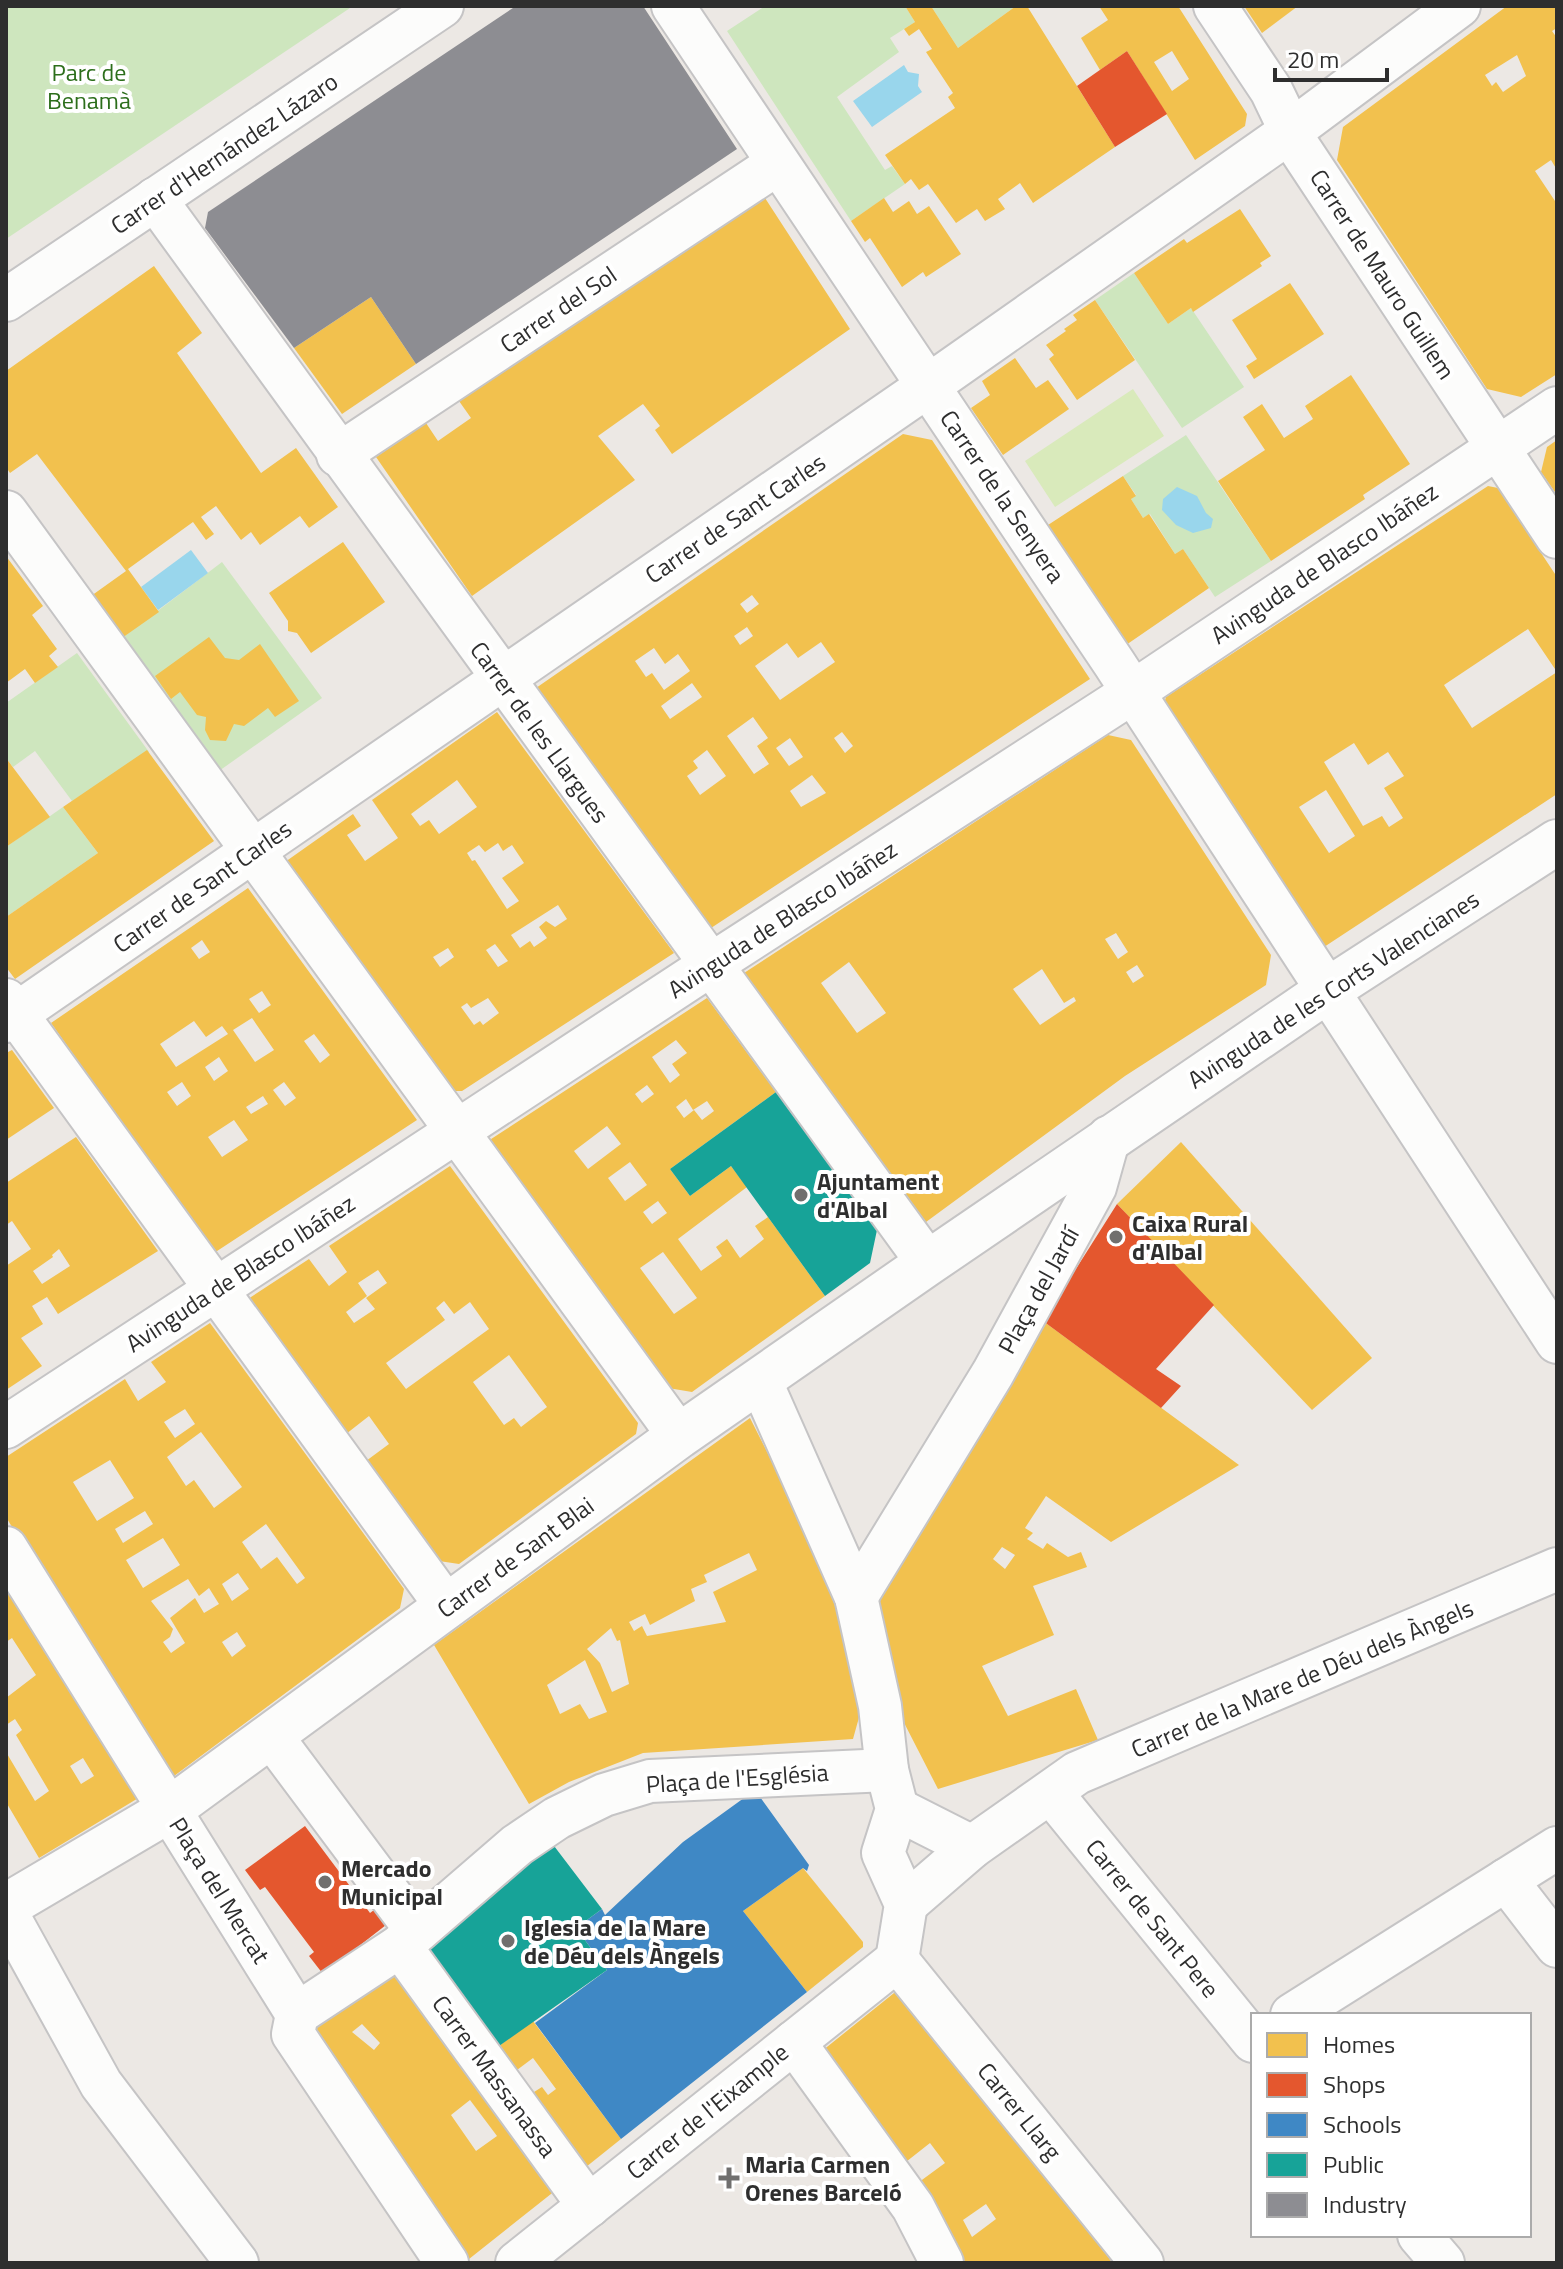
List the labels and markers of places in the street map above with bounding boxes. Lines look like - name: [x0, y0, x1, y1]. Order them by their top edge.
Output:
- place label: Ajuntament d'Albal: [817, 1163, 940, 1227]
- marker: Ajuntament d'Albal: [792, 1186, 810, 1204]
- place label: Caixa Rural d'Albal: [1132, 1205, 1248, 1269]
- marker: Caixa Rural d'Albal: [1107, 1228, 1125, 1246]
- place label: Mercado Municipal: [341, 1850, 443, 1914]
- marker: Mercado Municipal: [316, 1873, 334, 1891]
- place label: Iglesia de la Mare de Déu dels Àngels: [524, 1909, 720, 1973]
- marker: Iglesia de la Mare de Déu dels Àngels: [499, 1932, 517, 1950]
- place label: Maria Carmen Orenes Barceló: [745, 2146, 902, 2210]
- marker: Maria Carmen Orenes Barceló: [720, 2169, 738, 2187]

